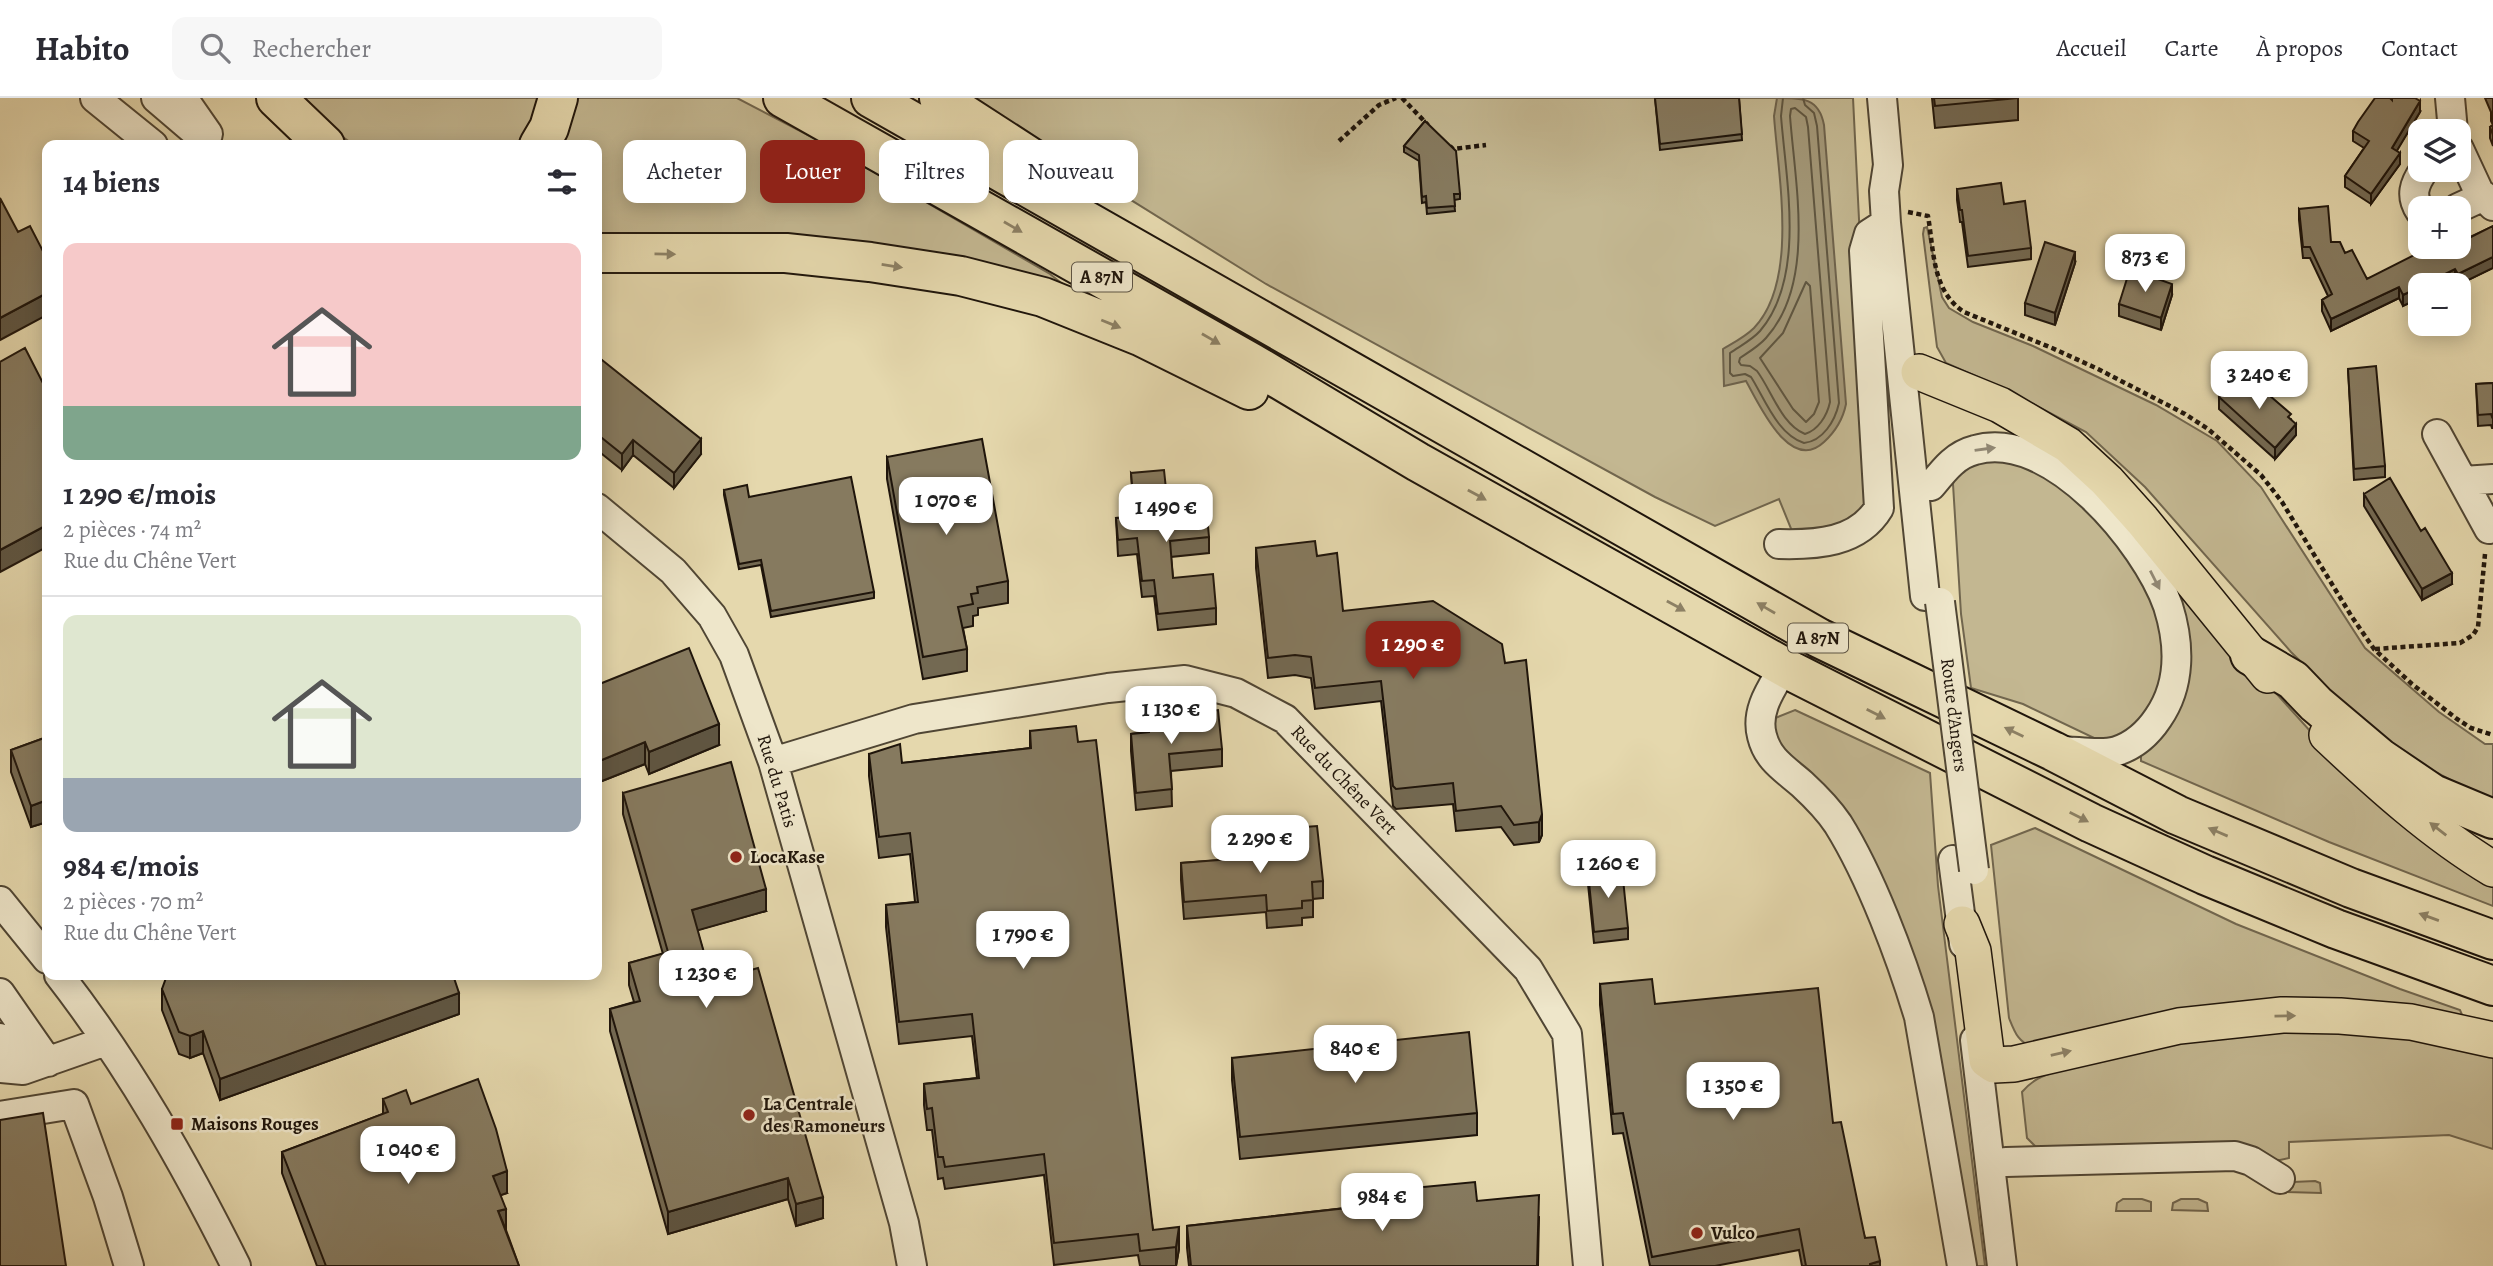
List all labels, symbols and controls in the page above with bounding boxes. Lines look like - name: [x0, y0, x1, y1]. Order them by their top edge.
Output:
- search box: [172, 17, 662, 80]
- text: Habito: [35, 26, 130, 71]
- icon: search: [196, 29, 234, 67]
- text: Rechercher: [252, 31, 371, 66]
- text: Accueil: [2056, 32, 2126, 64]
- text: Carte: [2164, 32, 2219, 64]
- text: À propos: [2257, 32, 2343, 64]
- text: Contact: [2381, 32, 2458, 64]
- map controls: [2408, 119, 2471, 336]
- button: layers: [2408, 119, 2471, 182]
- chip: Acheter: [623, 140, 746, 203]
- chip: Louer: [760, 140, 865, 203]
- chip: Filtres: [879, 140, 989, 203]
- chip: Nouveau: [1003, 140, 1138, 203]
- text: 14 biens: [63, 162, 160, 202]
- icon: filters: [543, 163, 581, 201]
- button: +: [2408, 196, 2471, 259]
- one-way arrow: [1004, 221, 1023, 233]
- pin: 873 €: [2096, 234, 2194, 294]
- text: 873 €: [2121, 241, 2169, 272]
- one-way arrow: [654, 249, 676, 260]
- one-way arrow: [881, 261, 903, 272]
- road number: A 87N: [1072, 262, 1132, 292]
- button: −: [2408, 273, 2471, 336]
- icon: home: [259, 289, 385, 415]
- one-way arrow: [1100, 318, 1121, 329]
- one-way arrow: [1201, 333, 1221, 345]
- pin: 3 240 €: [2194, 352, 2324, 411]
- text: 3 240 €: [2227, 358, 2291, 389]
- one-way arrow: [1974, 443, 1996, 454]
- text: 1 290 €/mois: [63, 474, 216, 514]
- pin: 1 070 €: [881, 478, 1011, 537]
- text: 1 070 €: [915, 484, 977, 515]
- pin: 1 490 €: [1101, 484, 1231, 544]
- one-way arrow: [1468, 489, 1487, 501]
- text: 1 490 €: [1135, 491, 1197, 522]
- text: 2 pièces · 74 m²: [63, 514, 201, 545]
- text: Rue du Chêne Vert: [63, 545, 236, 576]
- one-way arrow: [2148, 571, 2160, 591]
- one-way arrow: [1666, 600, 1686, 612]
- one-way arrow: [1757, 602, 1776, 614]
- pin: 1 290 €: [1348, 622, 1478, 681]
- road number: A 87N: [1788, 624, 1848, 652]
- text: 1 290 €: [1382, 628, 1444, 659]
- street label: Route d’Angers: [1934, 656, 1974, 774]
- icon: home: [259, 661, 385, 787]
- pin: 1 130 €: [1106, 686, 1236, 746]
- text: 1 130 €: [1141, 693, 1201, 724]
- one-way arrow: [1866, 709, 1886, 720]
- street label: Rue du Chêne Vert: [1285, 719, 1403, 841]
- one-way arrow: [2003, 726, 2024, 737]
- street label: Rue du Patis: [751, 731, 803, 831]
- one-way arrow: [2069, 812, 2089, 823]
- pin: 2 290 €: [1195, 816, 1325, 875]
- text: 2 290 €: [1227, 822, 1293, 853]
- one-way arrow: [2429, 822, 2447, 837]
- one-way arrow: [2207, 827, 2228, 838]
- pin: 1 260 €: [1543, 840, 1673, 900]
- place label: LocaKase: [750, 844, 825, 870]
- text: 984 €/mois: [63, 846, 199, 886]
- text: 1 260 €: [1577, 847, 1639, 878]
- marker: LocaKase: [728, 849, 744, 865]
- text: 2 pièces · 70 m²: [63, 886, 203, 917]
- one-way arrow: [2418, 911, 2439, 922]
- pin: 1 790 €: [958, 912, 1088, 971]
- text: Rue du Chêne Vert: [63, 917, 236, 948]
- text: 1 790 €: [992, 918, 1054, 949]
- pin: 1 230 €: [641, 950, 771, 1010]
- text: 1 230 €: [675, 957, 737, 988]
- one-way arrow: [2274, 1010, 2296, 1022]
- pin: 840 €: [1306, 1026, 1404, 1085]
- text: 840 €: [1330, 1032, 1380, 1063]
- one-way arrow: [2050, 1048, 2072, 1059]
- pin: 1 350 €: [1668, 1062, 1798, 1122]
- text: 1 350 €: [1703, 1069, 1763, 1100]
- place label: La Centrale des Ramoneurs: [763, 1091, 886, 1139]
- marker: La Centrale des Ramoneurs: [741, 1107, 757, 1123]
- place label: Maisons Rouges: [191, 1111, 319, 1137]
- marker: Maisons Rouges: [169, 1116, 185, 1132]
- pin: 1 040 €: [343, 1126, 473, 1186]
- text: 1 040 €: [376, 1133, 440, 1164]
- pin: 984 €: [1333, 1174, 1431, 1233]
- text: 984 €: [1357, 1180, 1407, 1211]
- place label: Vulco: [1710, 1220, 1755, 1246]
- marker: Vulco: [1689, 1225, 1705, 1241]

